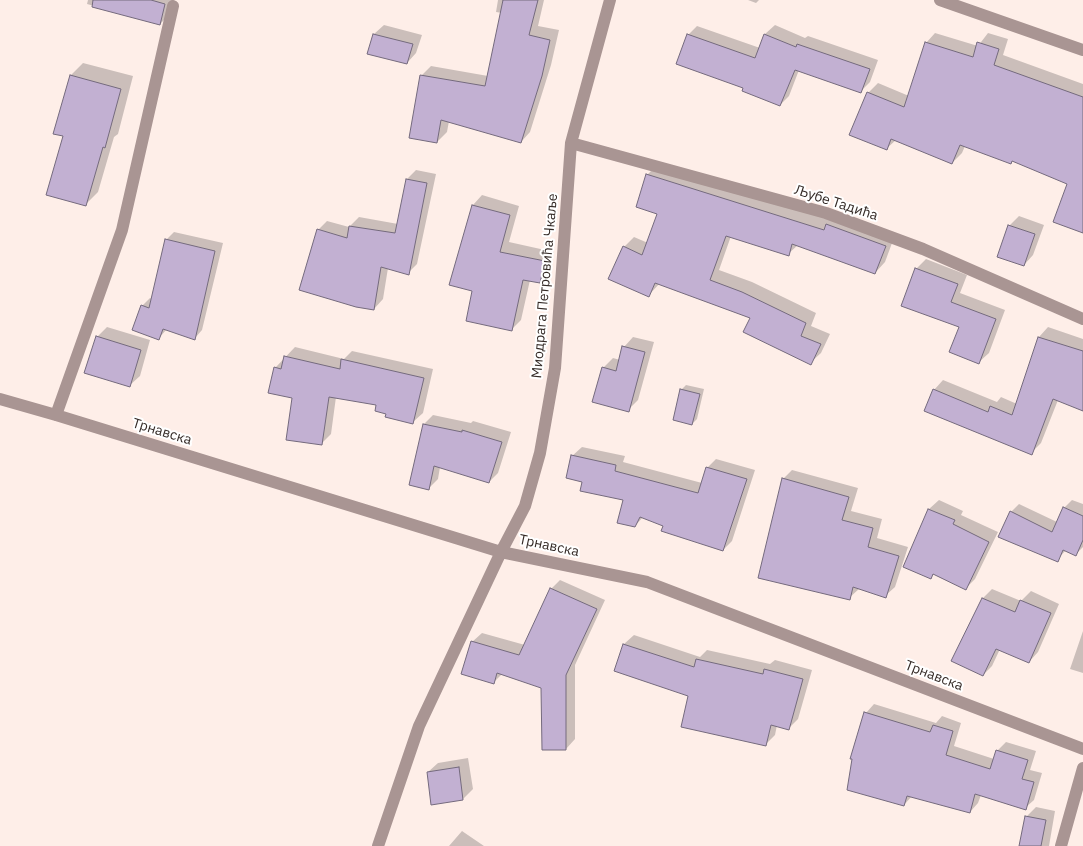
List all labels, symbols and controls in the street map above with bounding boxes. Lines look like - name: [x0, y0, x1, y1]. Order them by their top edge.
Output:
- street label: Љубе Тадића: [792, 182, 880, 224]
- street label: Миодрага Петровића Чкаље: [529, 193, 561, 379]
- street label: Трнавска: [130, 415, 194, 449]
- street label: Трнавска: [517, 531, 581, 561]
- street label: Трнавска: [902, 657, 966, 695]

